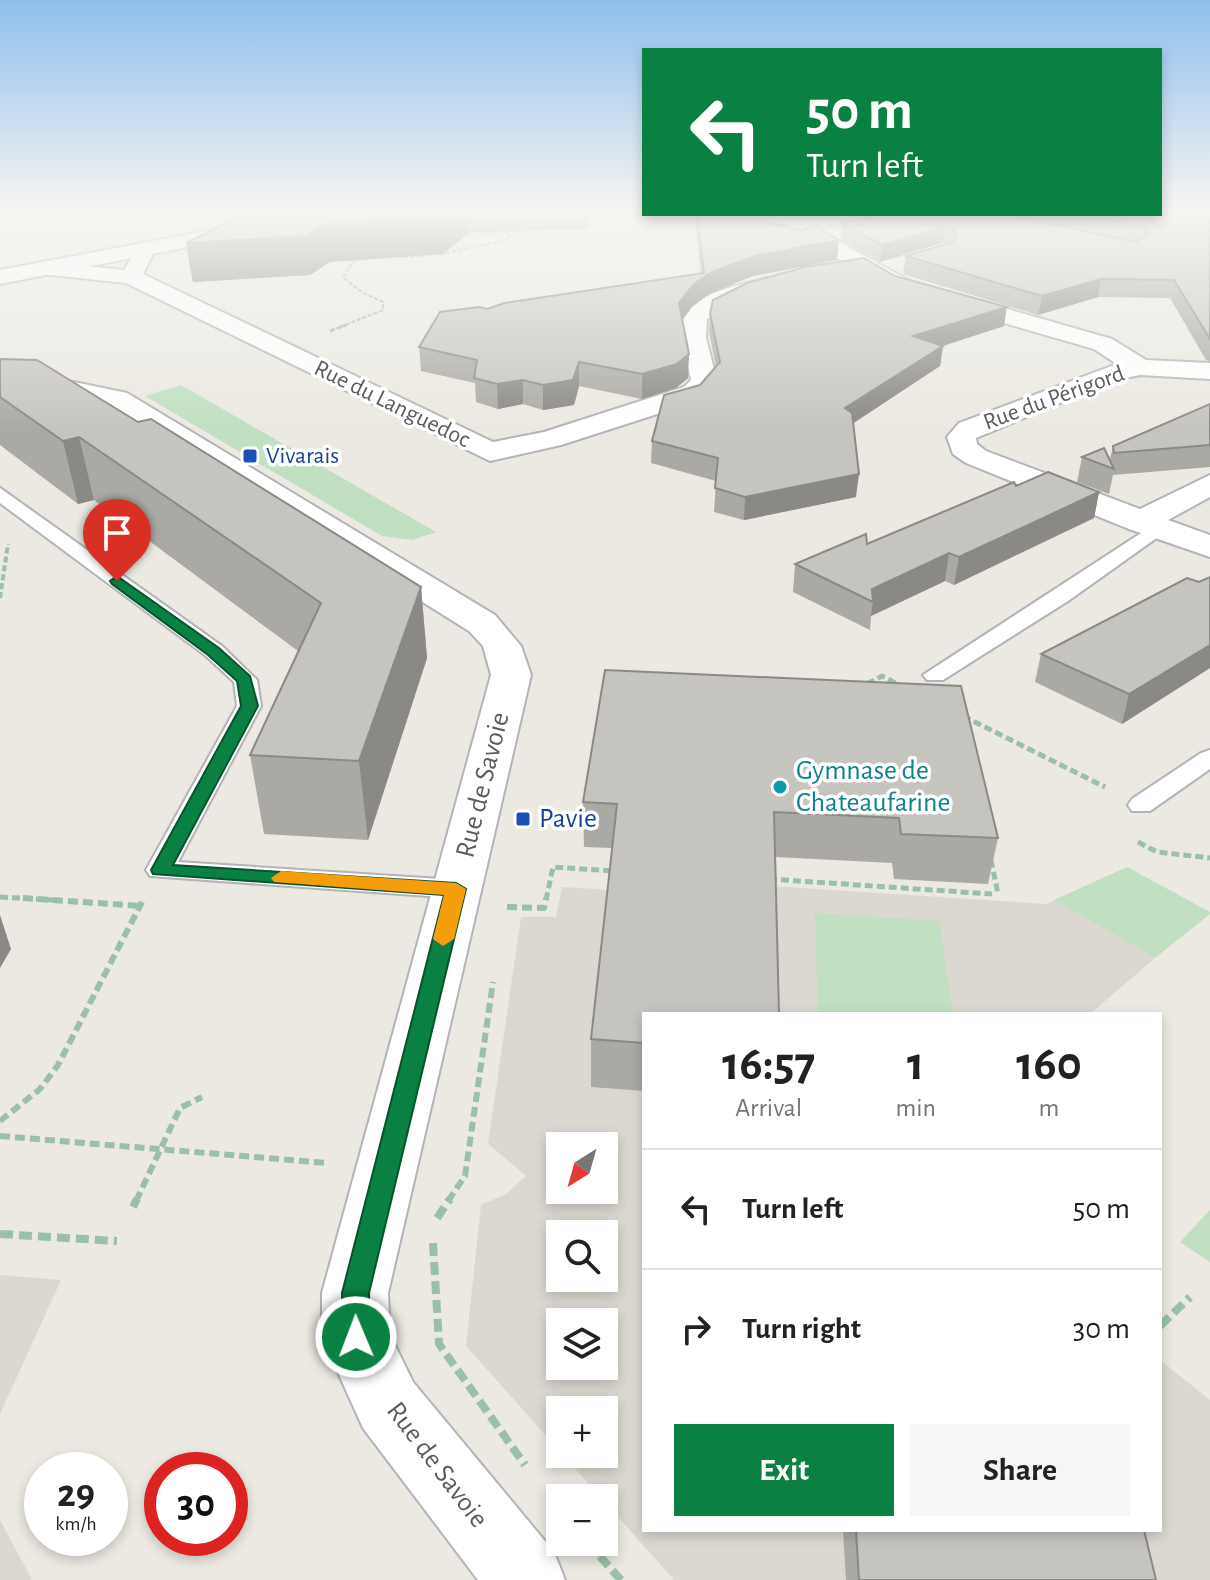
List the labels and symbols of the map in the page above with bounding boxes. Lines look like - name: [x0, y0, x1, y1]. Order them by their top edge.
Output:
- street label: Rue du Languedoc: [310, 356, 474, 452]
- street label: Rue du Périgord: [980, 361, 1128, 435]
- place label: Vivarais: [266, 444, 339, 468]
- marker: Vivarais: [241, 447, 259, 465]
- pin: [83, 499, 151, 581]
- street label: Rue de Savoie: [451, 709, 515, 861]
- place label: Gymnase de Chateaufarine: [796, 757, 950, 817]
- marker: Gymnase de Chateaufarine: [771, 778, 789, 796]
- place label: Pavie: [539, 805, 597, 833]
- marker: Pavie: [514, 810, 532, 828]
- north arrow: [546, 1132, 618, 1204]
- position arrow: [314, 1295, 398, 1379]
- street label: Rue de Savoie: [381, 1397, 493, 1533]
- speed limit sign: 30: [144, 1452, 248, 1556]

